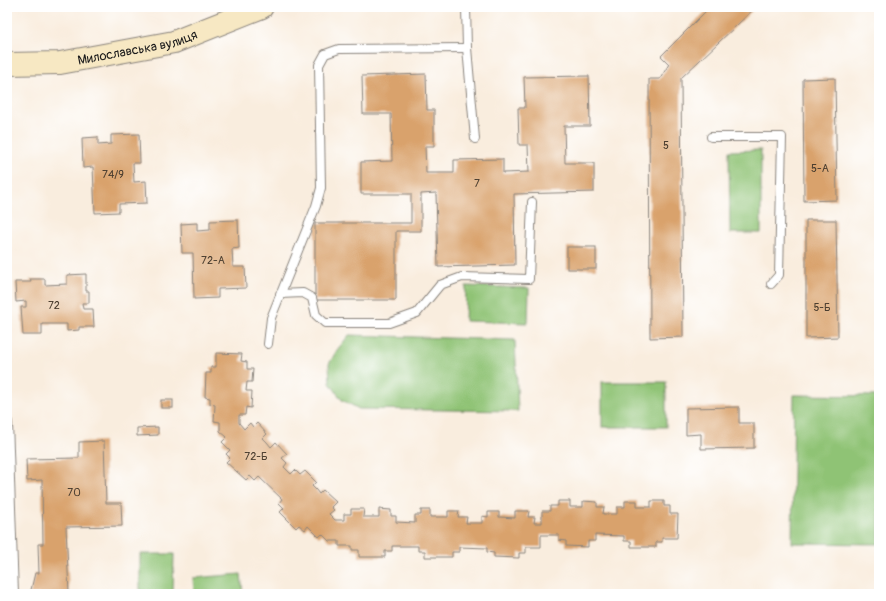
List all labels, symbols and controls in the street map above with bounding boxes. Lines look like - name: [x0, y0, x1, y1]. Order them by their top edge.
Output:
- street label: Милославська вулиця: [76, 27, 200, 69]
- house number: 5: [663, 139, 669, 152]
- house number: 5-А: [811, 162, 829, 175]
- house number: 74/9: [102, 168, 124, 181]
- house number: 7: [474, 177, 480, 190]
- house number: 72-А: [201, 254, 225, 267]
- house number: 72: [48, 299, 60, 312]
- house number: 5-Б: [813, 301, 831, 314]
- house number: 72-Б: [244, 450, 268, 463]
- house number: 70: [67, 486, 81, 499]

